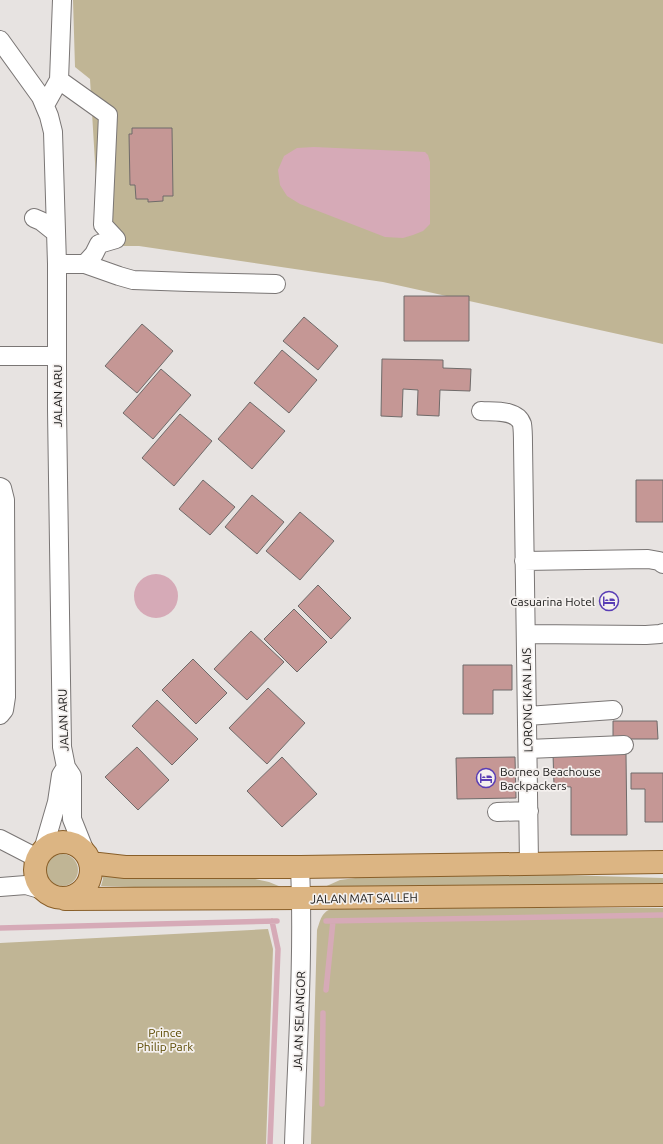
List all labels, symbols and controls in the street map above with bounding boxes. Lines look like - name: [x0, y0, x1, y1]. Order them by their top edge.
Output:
- street label: JALAN ARU: [51, 365, 64, 427]
- hotel icon: Casuarina Hotel: [598, 590, 620, 612]
- place label: Casuarina Hotel: [510, 595, 595, 608]
- street label: LORONG IKAN LAIS: [520, 648, 534, 752]
- street label: JALAN ARU: [55, 688, 71, 752]
- place label: Borneo Beachouse Backpackers: [500, 765, 601, 792]
- hotel icon: Borneo Beachouse Backpackers: [475, 767, 497, 789]
- street label: JALAN MAT SALLEH: [310, 891, 418, 905]
- street label: JALAN SELANGOR: [291, 970, 307, 1071]
- park label: Prince Philip Park: [137, 1026, 193, 1053]

